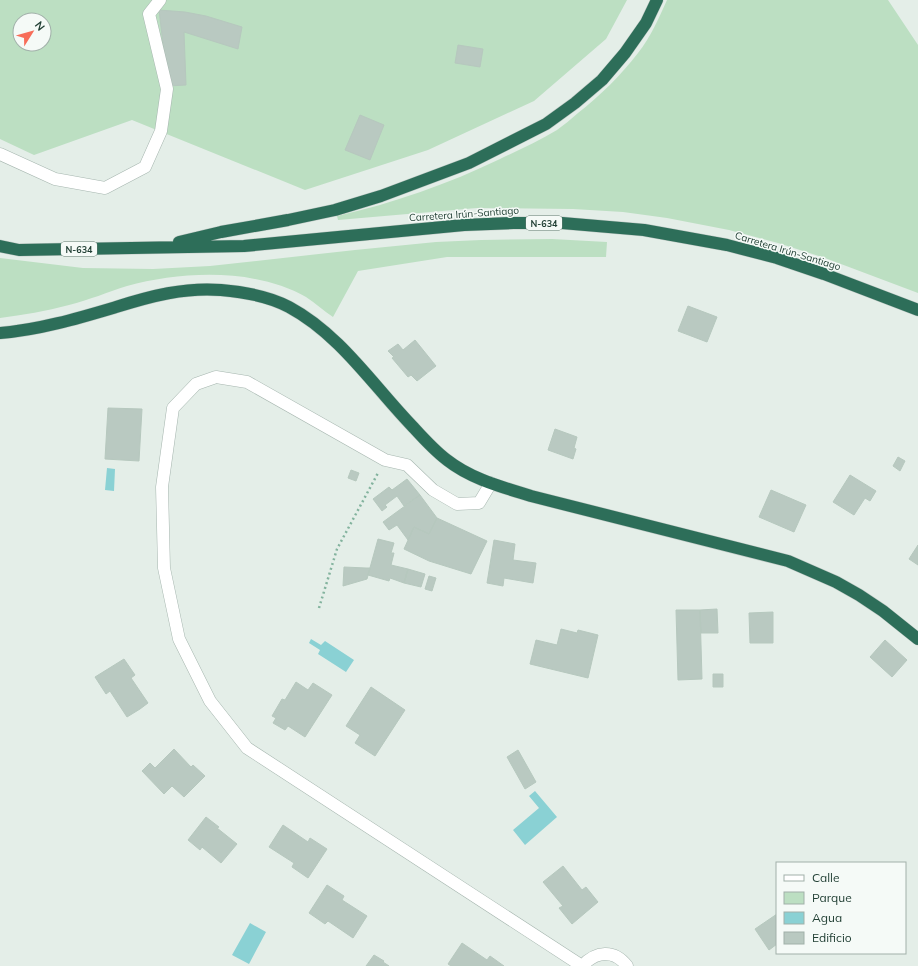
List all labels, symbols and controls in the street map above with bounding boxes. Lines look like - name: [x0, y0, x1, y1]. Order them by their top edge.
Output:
- north arrow: [12, 12, 52, 52]
- text: N: [32, 18, 48, 34]
- street label: Carretera Irún-Santiago: [409, 204, 520, 224]
- road number: N-634: [526, 216, 562, 230]
- street label: Carretera Irún-Santiago: [733, 229, 843, 273]
- road number: N-634: [61, 242, 97, 256]
- legend: [776, 862, 906, 954]
- text: Calle: [812, 870, 839, 885]
- text: Parque: [812, 890, 852, 905]
- text: Agua: [812, 910, 842, 925]
- text: Edificio: [812, 930, 852, 945]

